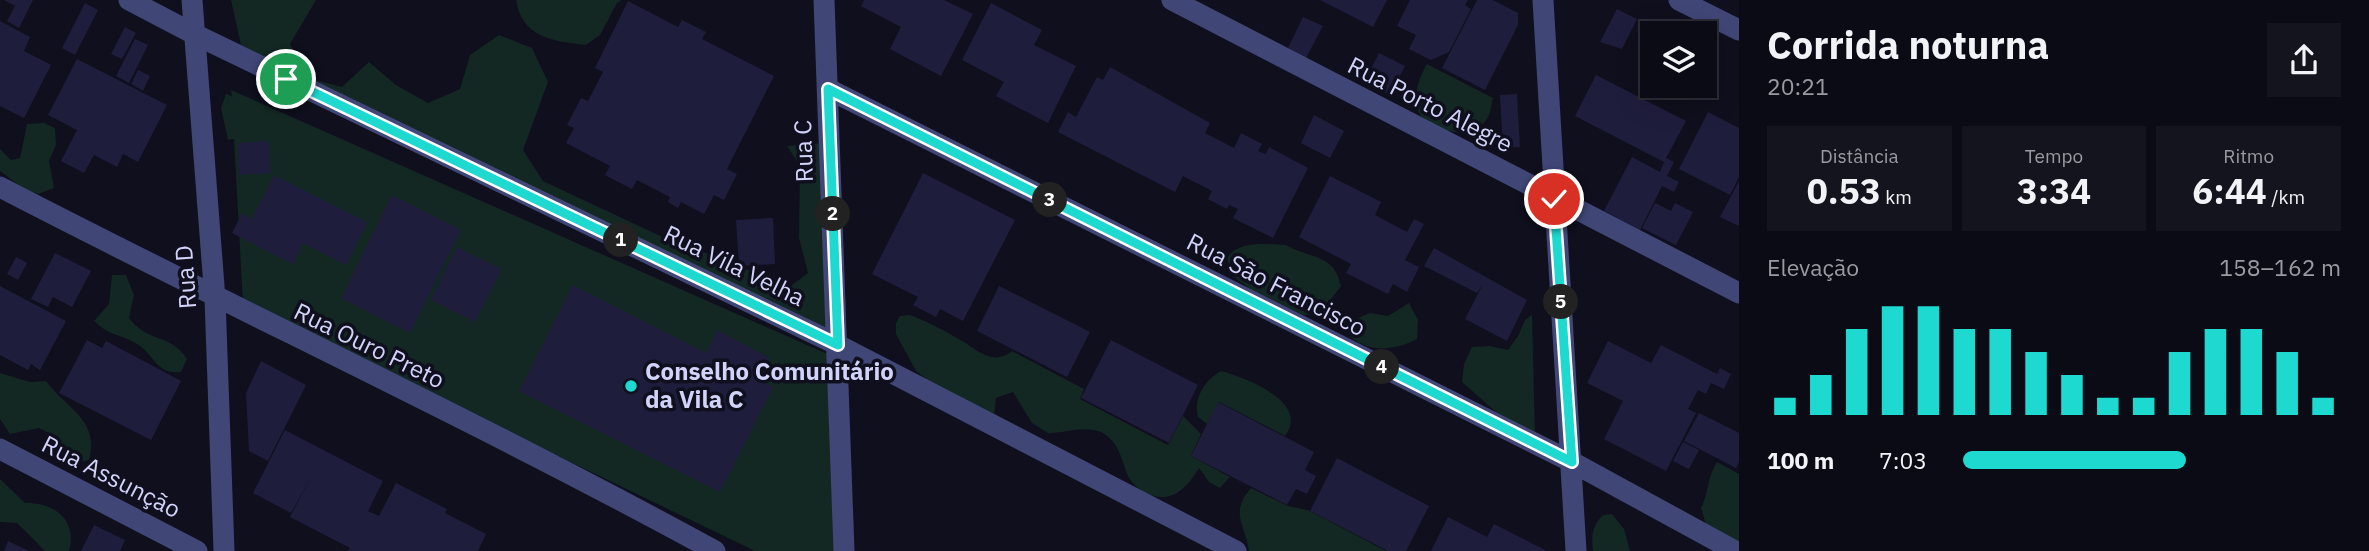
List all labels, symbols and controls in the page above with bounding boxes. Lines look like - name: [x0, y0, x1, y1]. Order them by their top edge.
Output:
- text: Corrida noturna: [1767, 20, 2049, 69]
- map controls: [1640, 21, 1717, 98]
- button: layers: [1640, 21, 1717, 98]
- button: share: [2267, 23, 2341, 97]
- pin: [256, 49, 316, 109]
- street label: Rua Porto Alegre: [1343, 49, 1518, 159]
- icon: arrive: [267, 60, 305, 98]
- text: 20:21: [1767, 71, 1829, 101]
- street label: Rua C: [786, 119, 820, 183]
- text: Distância: [1820, 144, 1899, 168]
- text: Tempo: [2025, 144, 2083, 168]
- text: Ritmo: [2223, 144, 2274, 168]
- text: 0.53: [1807, 168, 1881, 214]
- text: 3:34: [2017, 168, 2091, 214]
- text: 6:44: [2192, 168, 2267, 214]
- pin: [1524, 169, 1584, 229]
- icon: check: [1535, 180, 1573, 218]
- pin: 3: [1032, 182, 1068, 218]
- text: km: [1881, 185, 1912, 209]
- text: /km: [2267, 185, 2305, 209]
- text: 3: [1044, 187, 1055, 211]
- pin: 2: [816, 196, 850, 232]
- text: 2: [827, 201, 838, 225]
- street label: Rua Vila Velha: [659, 217, 810, 313]
- pin: 1: [604, 222, 638, 258]
- street label: Rua São Francisco: [1182, 225, 1371, 343]
- text: 1: [615, 227, 626, 251]
- street label: Rua D: [167, 244, 203, 310]
- text: Elevação: [1767, 252, 1859, 282]
- text: 158–162 m: [2219, 252, 2341, 282]
- pin: 5: [1544, 284, 1578, 320]
- text: 5: [1555, 289, 1566, 313]
- street label: Rua Ouro Preto: [289, 295, 450, 395]
- pin: 4: [1364, 350, 1400, 384]
- text: 4: [1376, 354, 1387, 378]
- place label: Conselho Comunitário da Vila C: [645, 355, 894, 415]
- marker: Conselho Comunitário da Vila C: [623, 378, 639, 394]
- street label: Rua Assunção: [37, 427, 186, 525]
- text: 100 m: [1767, 445, 1834, 475]
- text: 7:03: [1879, 445, 1927, 475]

